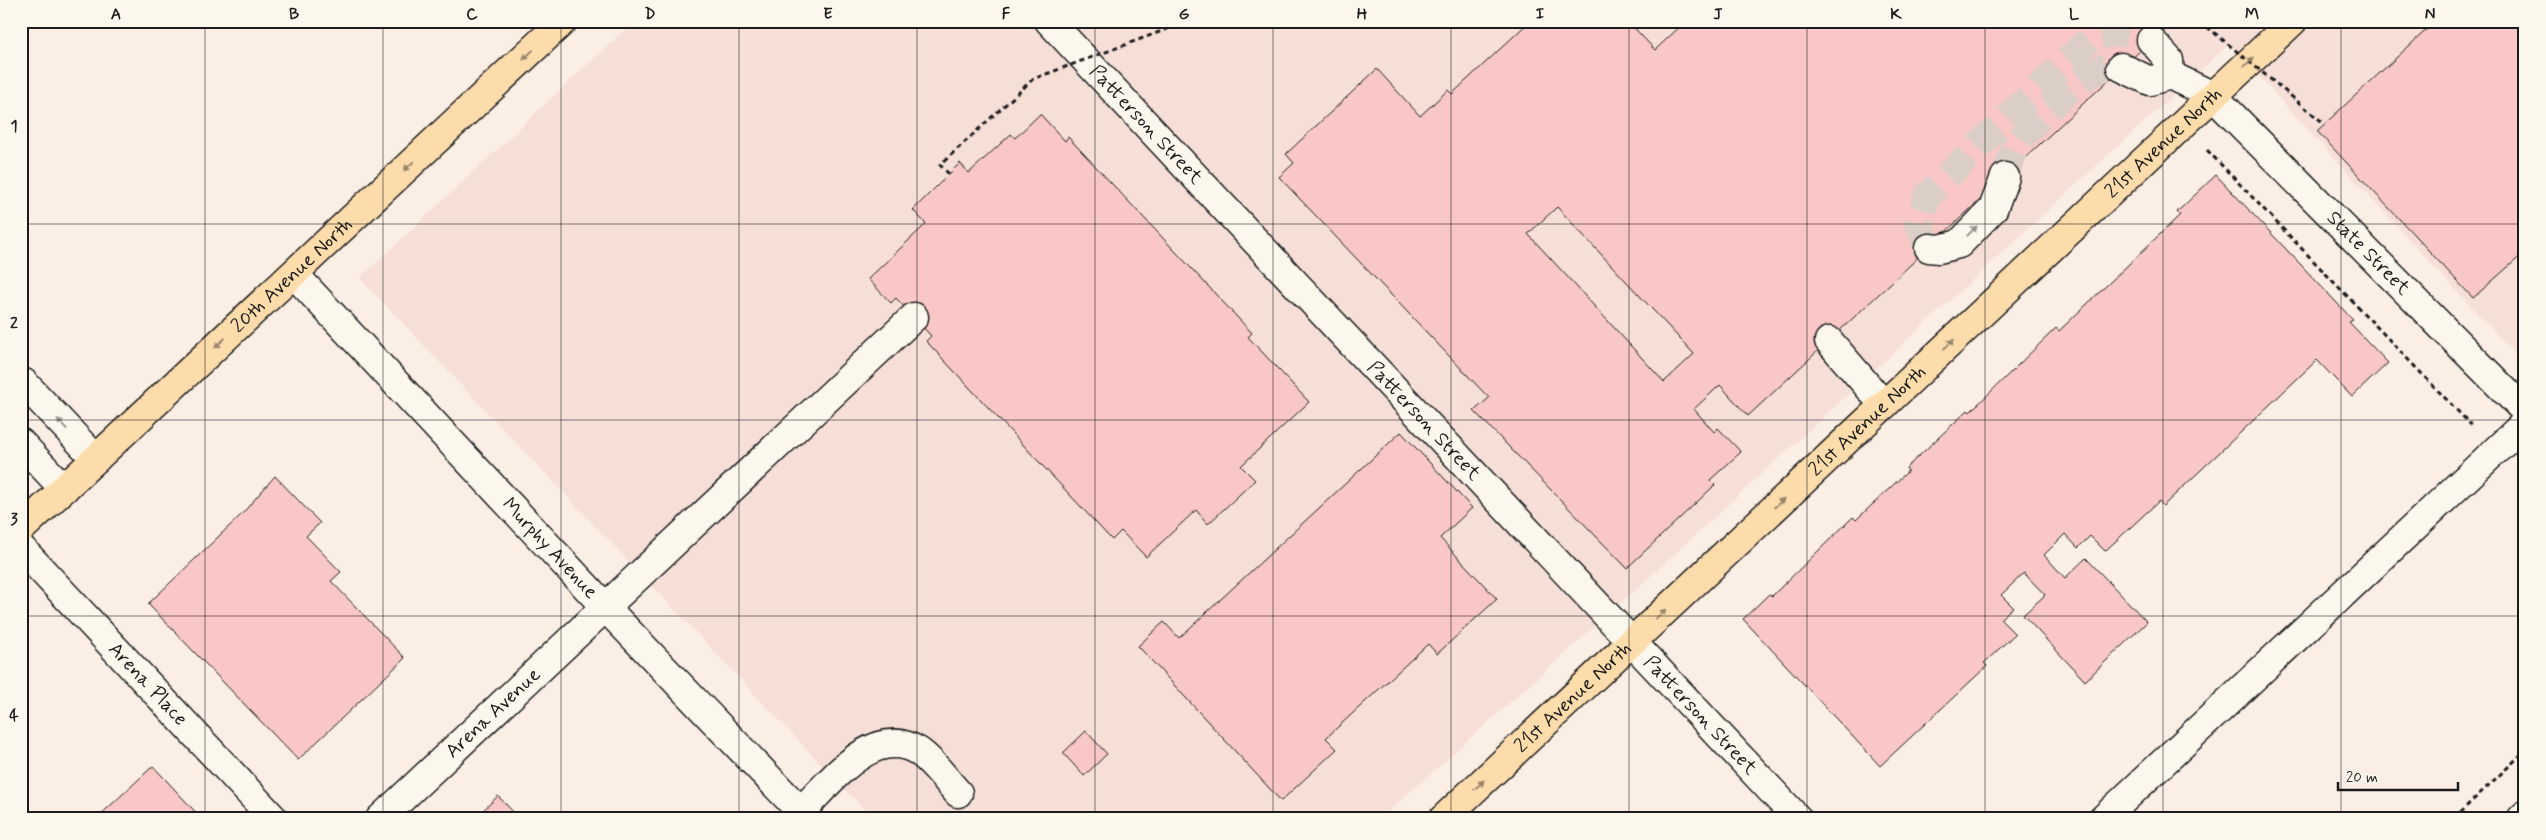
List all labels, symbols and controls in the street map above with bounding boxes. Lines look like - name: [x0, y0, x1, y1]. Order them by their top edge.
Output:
- text: A: [111, 4, 121, 25]
- text: B: [289, 4, 299, 25]
- text: C: [466, 4, 478, 25]
- text: D: [644, 4, 656, 25]
- text: E: [823, 4, 833, 25]
- text: F: [1002, 4, 1011, 25]
- text: G: [1179, 4, 1190, 25]
- text: H: [1357, 4, 1368, 25]
- text: I: [1536, 4, 1545, 25]
- text: J: [1713, 4, 1723, 25]
- text: K: [1890, 4, 1902, 25]
- text: L: [2069, 4, 2080, 25]
- text: M: [2245, 4, 2259, 25]
- text: N: [2425, 4, 2435, 25]
- one-way arrow: [522, 49, 534, 61]
- one-way arrow: [2242, 56, 2254, 68]
- street label: Patterson Street: [1083, 59, 1209, 190]
- street label: 21st Avenue North: [2099, 81, 2228, 205]
- text: 1: [10, 116, 18, 137]
- one-way arrow: [404, 160, 416, 172]
- street label: State Street: [2321, 205, 2417, 301]
- street label: 20th Avenue North: [225, 212, 358, 339]
- one-way arrow: [1965, 225, 1977, 237]
- text: 2: [10, 313, 18, 334]
- one-way arrow: [214, 337, 226, 349]
- one-way arrow: [1943, 338, 1955, 350]
- street label: Patterson Street: [1361, 355, 1487, 487]
- street label: 21st Avenue North: [1803, 359, 1932, 482]
- one-way arrow: [56, 418, 68, 430]
- street label: Murphy Avenue: [496, 491, 604, 605]
- one-way arrow: [1773, 497, 1785, 509]
- text: 3: [10, 509, 18, 530]
- one-way arrow: [1654, 608, 1666, 620]
- street label: 21st Avenue North: [1508, 635, 1637, 759]
- street label: Arena Place: [102, 636, 194, 732]
- street label: Patterson Street: [1638, 649, 1764, 781]
- street label: Arena Avenue: [439, 661, 547, 764]
- text: 4: [9, 705, 19, 726]
- scale bar: [2338, 760, 2458, 792]
- text: 20 m: [2346, 768, 2378, 788]
- one-way arrow: [1472, 779, 1484, 791]

